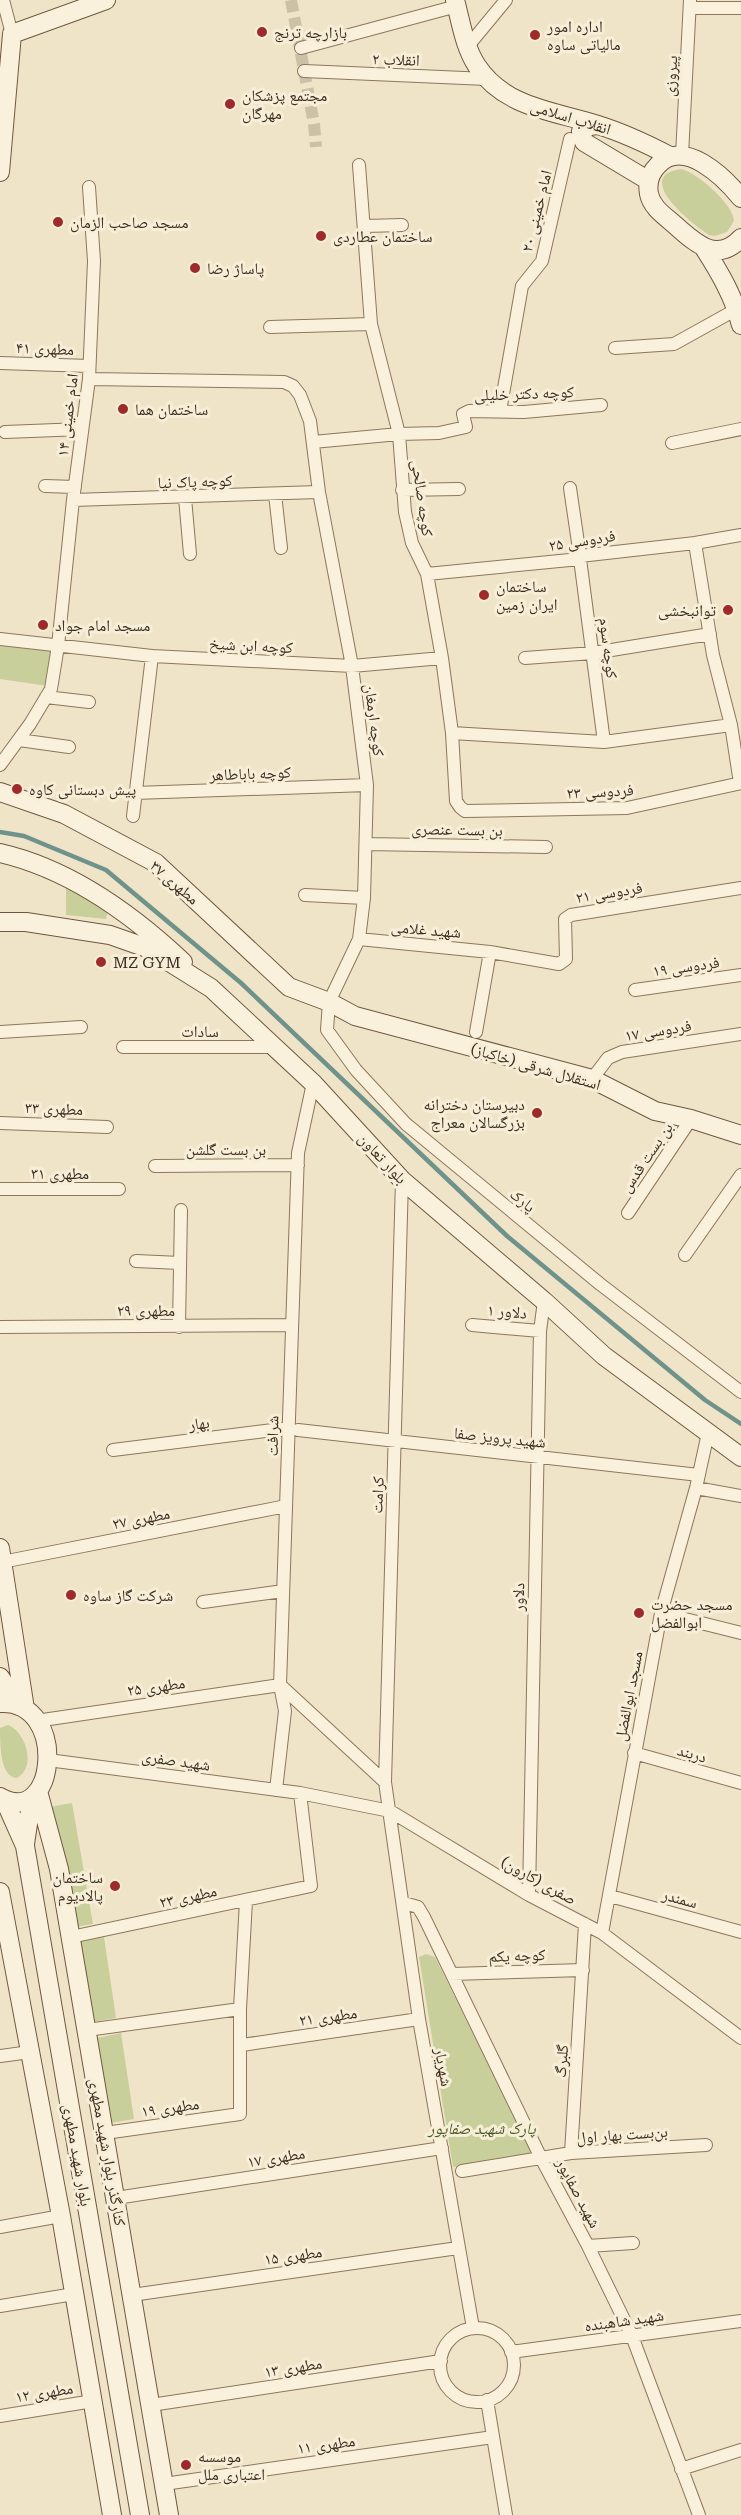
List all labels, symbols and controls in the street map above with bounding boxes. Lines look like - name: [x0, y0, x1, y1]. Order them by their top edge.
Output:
- place label: اداره امور مالیاتی ساوه: [546, 17, 621, 55]
- place label: بازارچه ترنج: [274, 23, 347, 43]
- marker: بازارچه ترنج: [255, 25, 269, 39]
- marker: اداره امور مالیاتی ساوه: [528, 28, 542, 42]
- street label: انقلاب ۲: [372, 49, 420, 70]
- street label: پیروزی: [660, 55, 682, 97]
- place label: مجتمع پزشكان مهرگان: [242, 86, 327, 124]
- street label: انقلاب اسلامی: [528, 96, 613, 140]
- marker: مجتمع پزشكان مهرگان: [223, 97, 237, 111]
- street label: امام خمینی ۲۰: [517, 168, 557, 254]
- place label: مسجد صاحب الزمان: [70, 213, 189, 233]
- marker: مسجد صاحب الزمان: [51, 215, 65, 229]
- place label: ساختمان عطاردی: [333, 227, 432, 247]
- marker: ساختمان عطاردی: [314, 229, 328, 243]
- place label: پاساژ رضا: [207, 259, 264, 278]
- marker: پاساژ رضا: [188, 261, 202, 275]
- street label: مطهری ۴۱: [16, 338, 74, 360]
- street label: امام خمینی ۱۴: [53, 372, 83, 458]
- street label: کوچه دکتر خلیلی: [474, 382, 575, 406]
- place label: ساختمان هما: [135, 400, 208, 420]
- marker: ساختمان هما: [116, 402, 130, 416]
- street label: کوچه صالحی: [407, 458, 437, 538]
- street label: کوچه پاک نیا: [157, 471, 233, 492]
- street label: فردوسی ۲۵: [547, 526, 617, 556]
- place label: ساختمان ایران زمین: [496, 577, 558, 615]
- marker: ساختمان ایران زمین: [477, 588, 491, 602]
- place label: توانبخشی: [658, 601, 716, 621]
- marker: توانبخشی: [721, 603, 735, 617]
- place label: مسجد امام جواد: [55, 616, 150, 636]
- street label: کوچه سوم: [594, 616, 622, 680]
- marker: مسجد امام جواد: [36, 618, 50, 632]
- street label: کوچه ابن شیخ: [208, 634, 294, 658]
- street label: کوچه ارمغان: [360, 683, 388, 758]
- street label: کوچه باباطاهر: [208, 763, 292, 784]
- place label: پیش دبستانی کاوه: [29, 780, 136, 800]
- street label: فردوسی ۲۳: [566, 780, 634, 804]
- marker: پیش دبستانی کاوه: [10, 782, 24, 796]
- street label: بن بست عنصری: [411, 819, 503, 841]
- street label: مطهری ۳۷: [146, 856, 203, 909]
- street label: فردوسی ۲۱: [574, 878, 644, 908]
- street label: شهید غلامی: [390, 917, 462, 943]
- street label: فردوسی ۱۹: [651, 952, 721, 982]
- place label: MZ GYM: [113, 953, 181, 972]
- marker: MZ GYM: [94, 955, 108, 969]
- street label: فردوسی ۱۷: [623, 1016, 693, 1046]
- street label: سادات: [181, 1022, 219, 1041]
- street label: استقلال شرقی (خاکباز): [468, 1039, 603, 1095]
- place label: دبیرستان دخترانه بزرگسالان معراج: [424, 1095, 525, 1133]
- street label: مطهری ۳۳: [25, 1098, 83, 1120]
- marker: دبیرستان دخترانه بزرگسالان معراج: [530, 1106, 544, 1120]
- street label: بن بست قدس: [616, 1119, 678, 1197]
- street label: بلوار تعاون: [354, 1129, 411, 1188]
- street label: بن بست گلشن: [186, 1140, 266, 1160]
- street label: مطهری ۳۱: [31, 1164, 89, 1184]
- street label: پارک: [506, 1184, 539, 1217]
- street label: دلاور ۱: [486, 1300, 528, 1323]
- street label: مطهری ۲۹: [117, 1301, 175, 1321]
- street label: بهار: [187, 1413, 211, 1434]
- street label: شرافت: [263, 1416, 282, 1456]
- street label: شهید پرویز صفا: [453, 1423, 547, 1452]
- street label: کرامت: [367, 1476, 388, 1514]
- street label: مطهری ۲۷: [111, 1504, 172, 1534]
- street label: دلاور: [509, 1583, 528, 1612]
- place label: شرکت گاز ساوه: [83, 1586, 173, 1605]
- marker: شرکت گاز ساوه: [64, 1588, 78, 1602]
- place label: مسجد حضرت ابوالفضل: [651, 1595, 733, 1633]
- marker: مسجد حضرت ابوالفضل: [632, 1606, 646, 1620]
- street label: مسجد ابوالفضل: [610, 1650, 647, 1743]
- street label: مطهری ۲۵: [126, 1673, 186, 1701]
- street label: دربند: [675, 1740, 709, 1767]
- street label: شهید صفری: [140, 1746, 211, 1776]
- street label: صفری (کارون): [497, 1852, 580, 1910]
- place label: ساختمان پالادیوم: [52, 1868, 103, 1906]
- marker: ساختمان پالادیوم: [108, 1879, 122, 1893]
- street label: مطهری ۲۳: [158, 1881, 219, 1913]
- street label: سمندر: [659, 1884, 700, 1912]
- street label: کوچه یکم: [488, 1945, 546, 1967]
- street label: مطهری ۲۱: [298, 2003, 358, 2031]
- street label: گلبرگ: [551, 2043, 572, 2078]
- street label: شهریار: [431, 2045, 456, 2088]
- street label: کنارگذر بلوار شهید مطهری: [84, 2077, 130, 2228]
- street label: مطهری ۱۹: [140, 2094, 200, 2122]
- street label: بلوار شهید مطهری: [58, 2102, 96, 2208]
- park label: پارک شهید صفاپور: [427, 2119, 536, 2138]
- street label: بن‌بست بهار اول: [576, 2122, 668, 2148]
- street label: مطهری ۱۷: [246, 2144, 306, 2172]
- street label: شهید صفاپور: [552, 2154, 605, 2231]
- street label: مطهری ۱۵: [263, 2242, 323, 2270]
- street label: شهید شاهبنده: [583, 2306, 665, 2335]
- street label: مطهری ۱۳: [263, 2354, 323, 2382]
- street label: مطهری ۱۲: [14, 2379, 74, 2407]
- street label: مطهری ۱۱: [296, 2431, 356, 2459]
- place label: موسسه اعتباری ملل: [198, 2447, 265, 2485]
- marker: موسسه اعتباری ملل: [179, 2458, 193, 2472]

